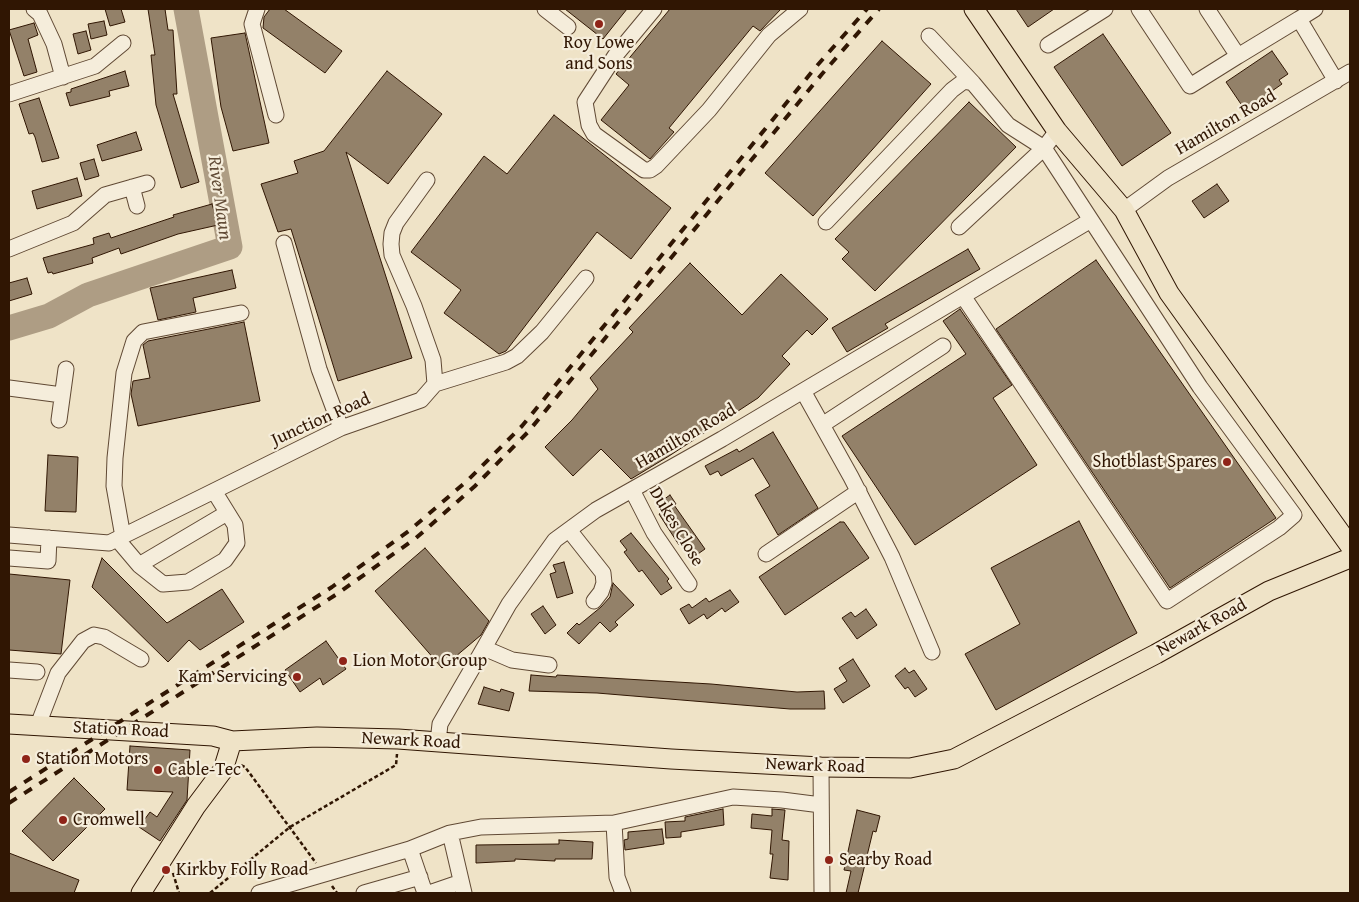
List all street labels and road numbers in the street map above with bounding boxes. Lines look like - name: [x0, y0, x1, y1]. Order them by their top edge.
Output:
- street label: Hamilton Road: [1172, 86, 1280, 160]
- street label: Junction Road: [268, 389, 374, 451]
- street label: Hamilton Road: [632, 400, 740, 474]
- street label: Dukes Close: [644, 483, 708, 571]
- street label: Newark Road: [1153, 594, 1251, 662]
- street label: Station Road: [73, 717, 169, 743]
- street label: Newark Road: [361, 728, 461, 754]
- street label: Newark Road: [765, 753, 865, 779]

